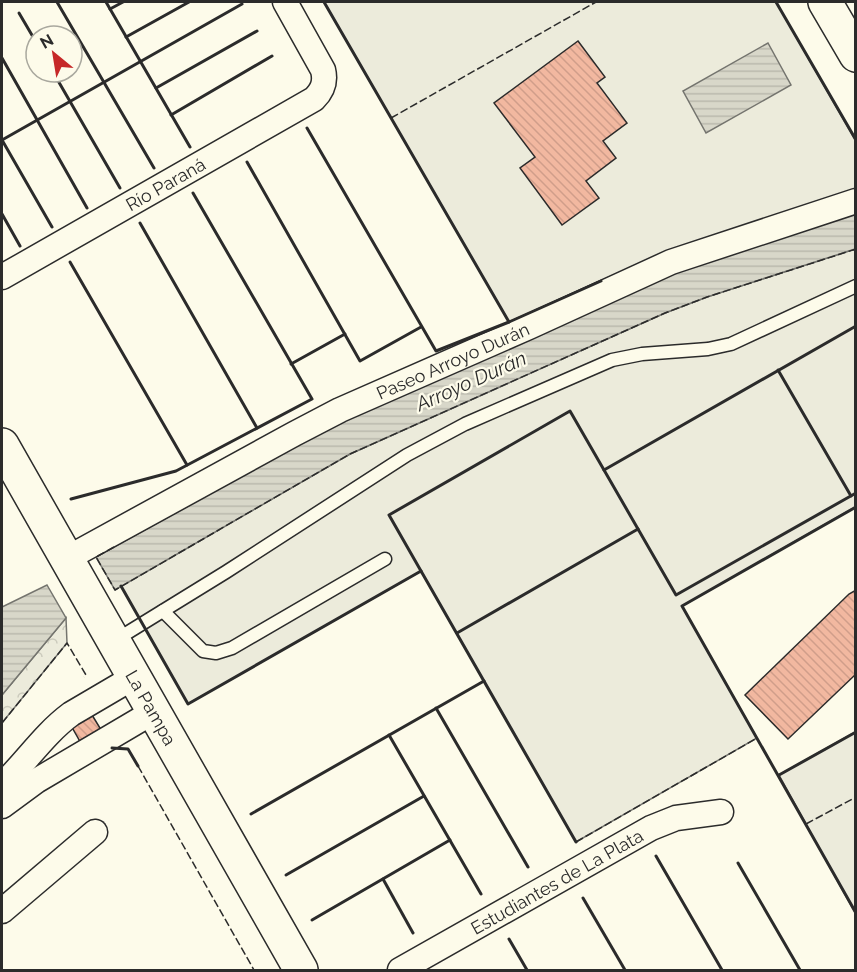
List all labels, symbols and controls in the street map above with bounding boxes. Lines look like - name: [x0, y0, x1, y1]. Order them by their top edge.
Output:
- north arrow: [24, 24, 84, 84]
- text: N: [37, 30, 57, 53]
- street label: Río Paraná: [122, 153, 209, 215]
- street label: Paseo Arroyo Durán: [372, 318, 532, 404]
- water label: Arroyo Durán: [412, 346, 530, 416]
- street label: La Pampa: [122, 666, 181, 749]
- street label: Estudiantes de La Plata: [467, 824, 646, 938]

